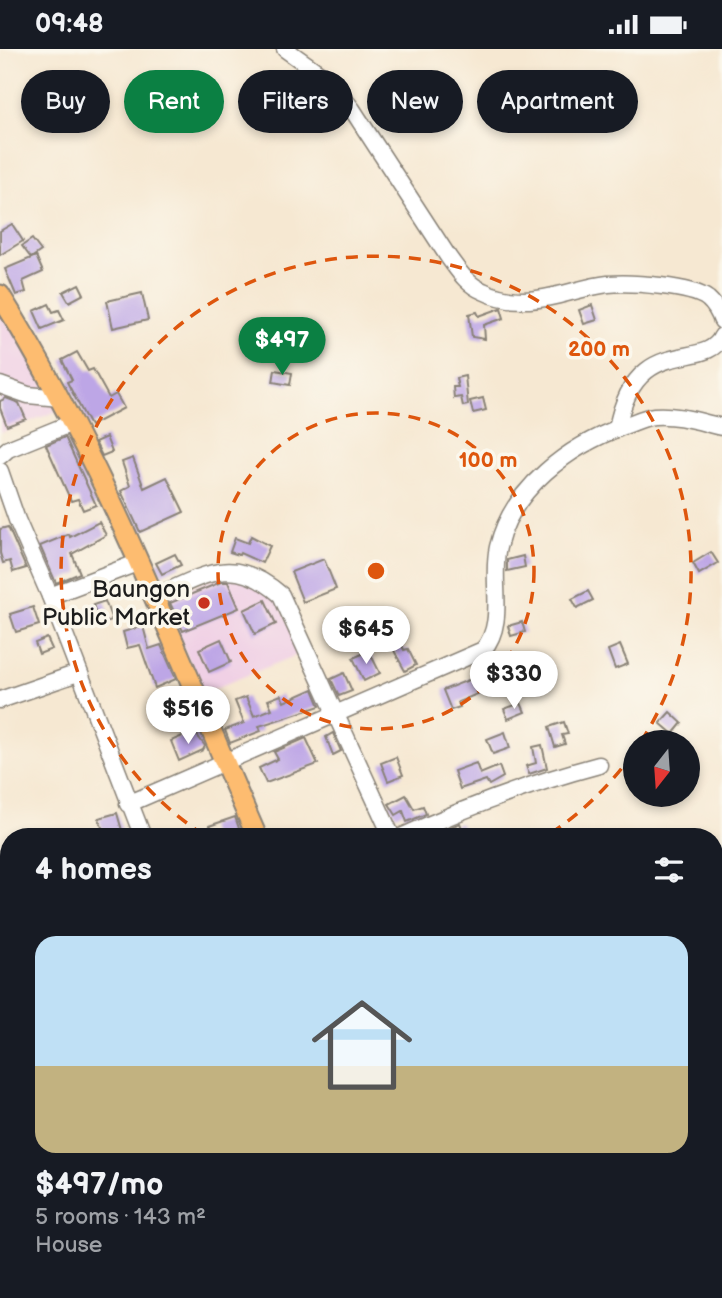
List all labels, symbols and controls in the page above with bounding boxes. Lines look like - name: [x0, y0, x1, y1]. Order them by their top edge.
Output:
- text: 09:48: [35, 9, 104, 40]
- chip: Buy: [21, 70, 110, 133]
- chip: Rent: [124, 70, 224, 133]
- chip: Filters: [238, 70, 353, 133]
- chip: New: [367, 70, 463, 133]
- chip: Apartment: [477, 70, 638, 133]
- pin: $497: [241, 317, 323, 377]
- text: $497: [255, 326, 309, 354]
- text: 200 m: [568, 337, 630, 362]
- text: 100 m: [459, 448, 517, 473]
- centre of rings: [364, 559, 388, 583]
- place label: Baungon Public Market: [42, 575, 191, 632]
- marker: Baungon Public Market: [196, 595, 212, 611]
- pin: $645: [325, 607, 407, 666]
- text: $645: [338, 615, 394, 643]
- pin: $330: [473, 651, 555, 711]
- text: $330: [486, 660, 542, 688]
- pin: $516: [147, 687, 229, 746]
- text: $516: [162, 695, 214, 723]
- north arrow: [623, 730, 700, 807]
- map controls: [623, 730, 700, 807]
- icon: filters: [650, 851, 688, 889]
- text: 4 homes: [35, 852, 152, 888]
- icon: home: [299, 982, 425, 1108]
- text: $497/mo: [35, 1167, 163, 1203]
- text: 5 rooms · 143 m²: [35, 1203, 206, 1231]
- text: House: [35, 1231, 102, 1259]

